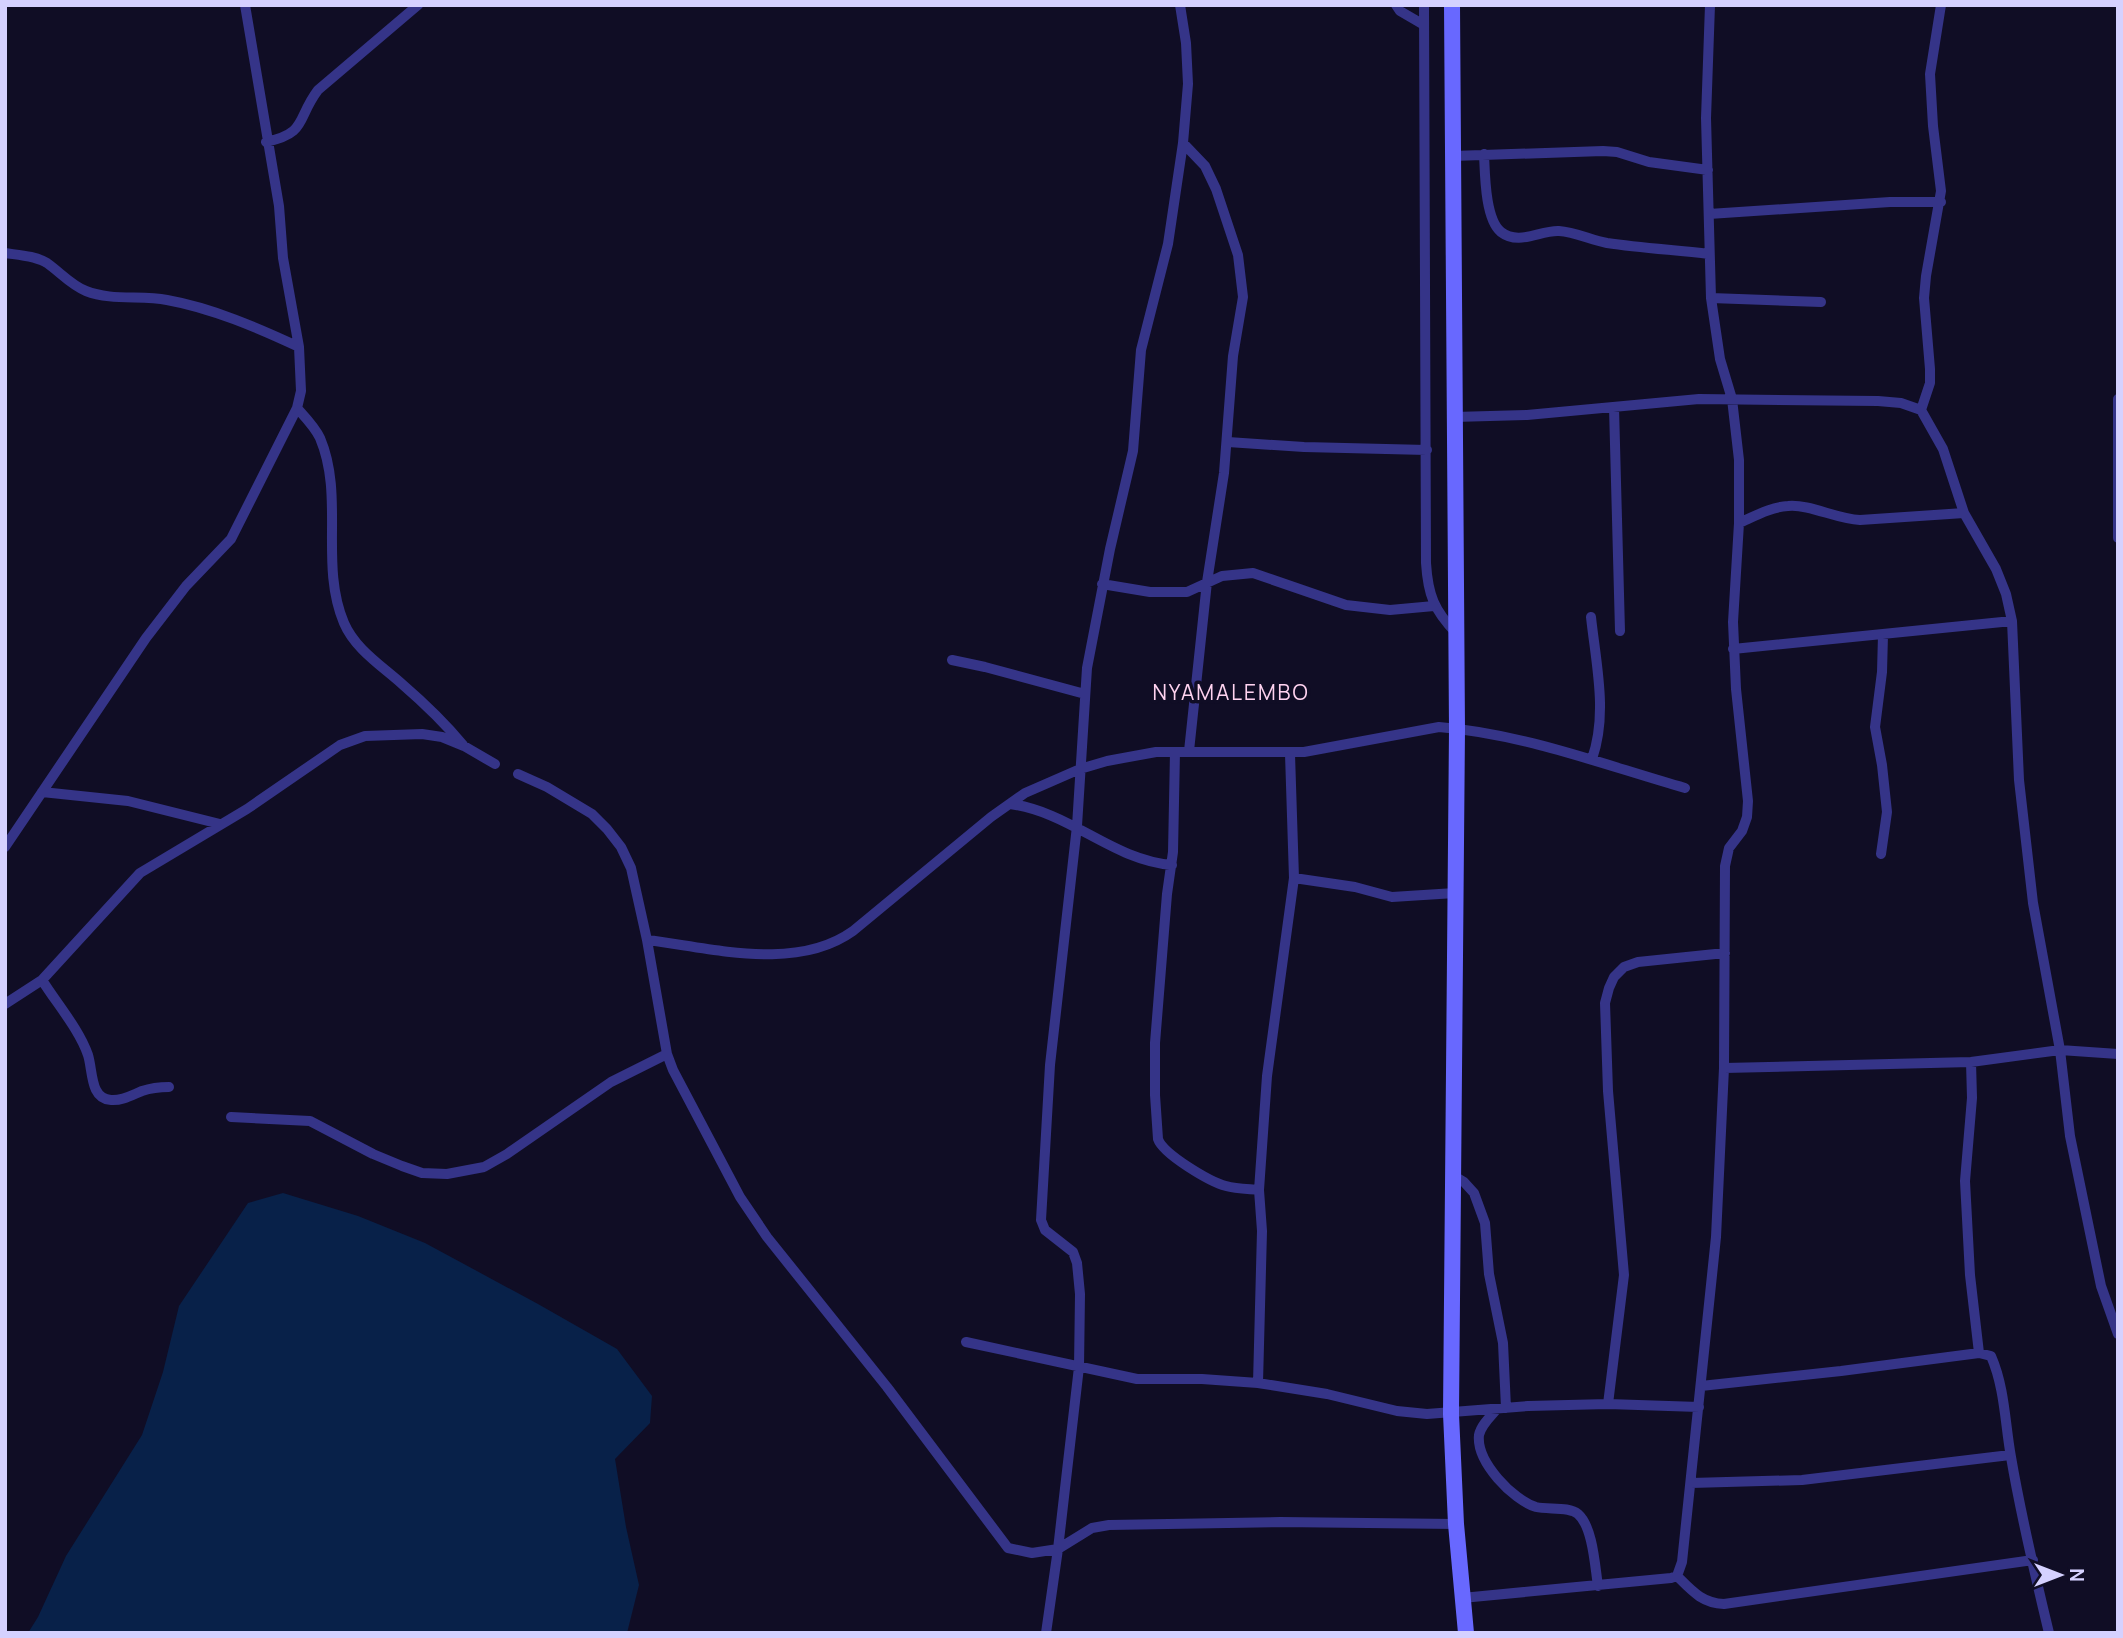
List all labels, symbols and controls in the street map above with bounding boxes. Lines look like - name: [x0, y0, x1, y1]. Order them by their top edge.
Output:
- district label: NYAMALEMBO: [1152, 678, 1310, 706]
- north arrow: [2025, 1540, 2095, 1610]
- text: N: [2064, 1568, 2090, 1582]

